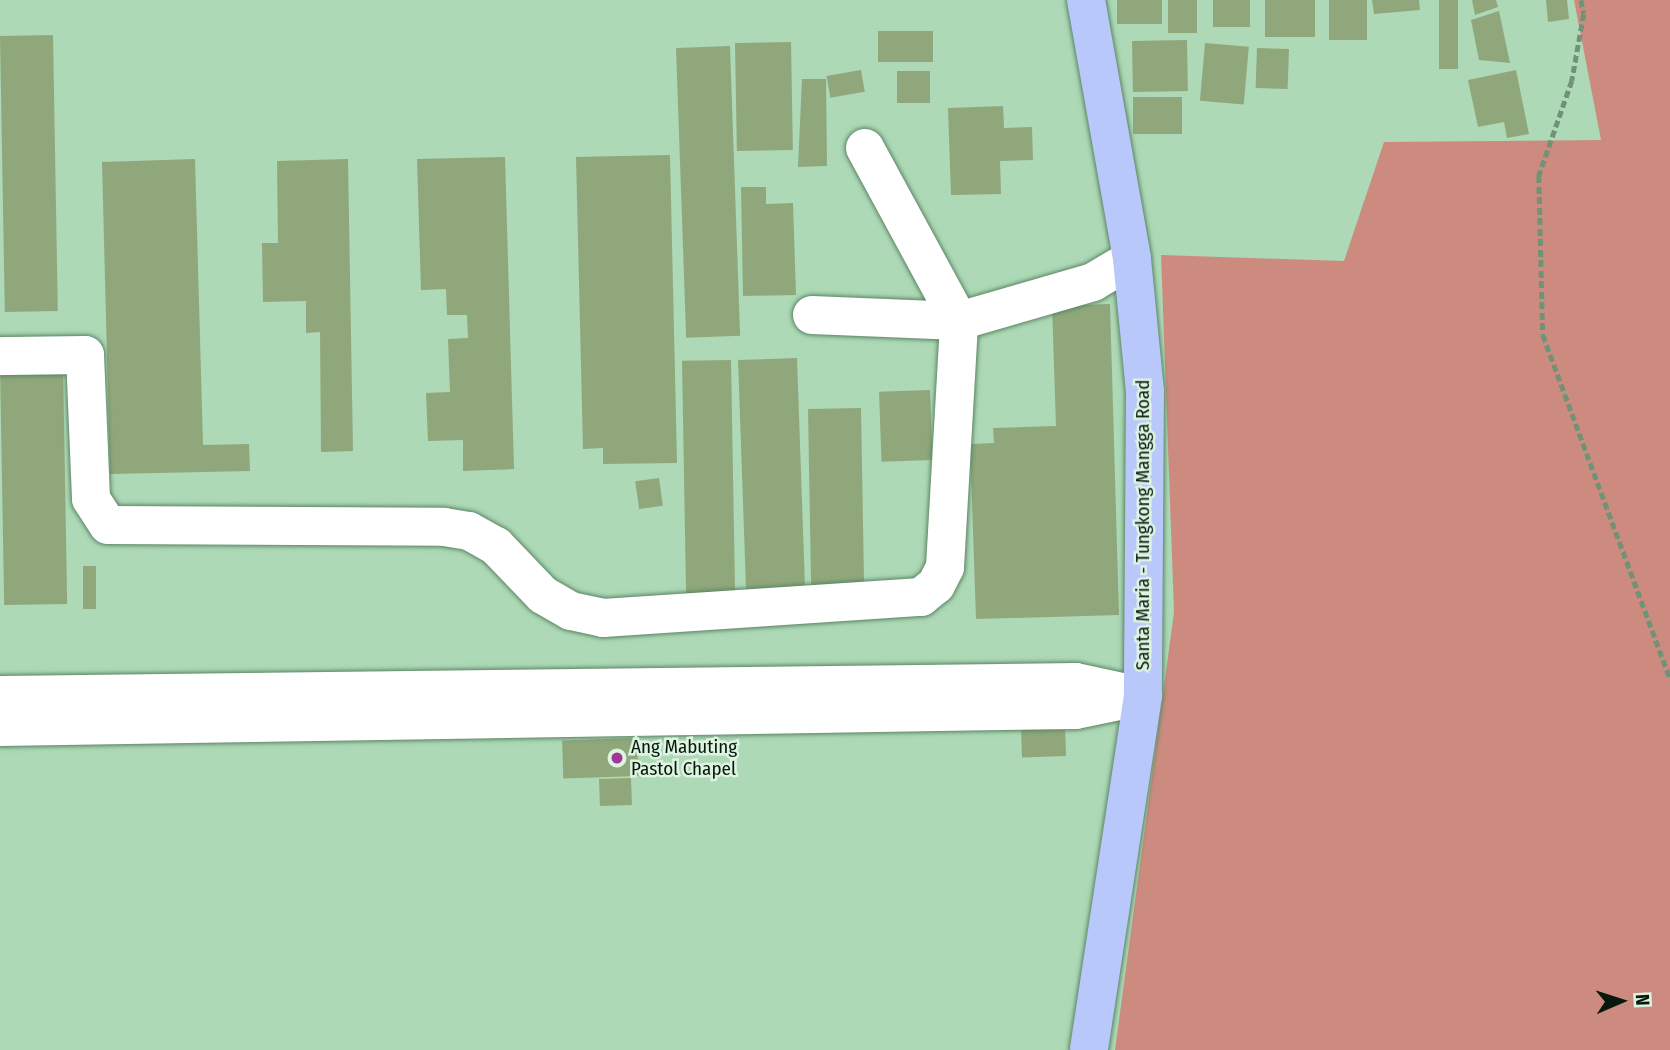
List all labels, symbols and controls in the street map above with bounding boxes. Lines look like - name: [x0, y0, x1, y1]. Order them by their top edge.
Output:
- street label: Santa Maria - Tungkong Mangga Road: [1132, 380, 1154, 670]
- place label: Ang Mabuting Pastol Chapel: [631, 736, 737, 780]
- marker: Ang Mabuting Pastol Chapel: [609, 750, 625, 766]
- north arrow: [1586, 966, 1656, 1036]
- text: N: [1631, 994, 1654, 1006]

